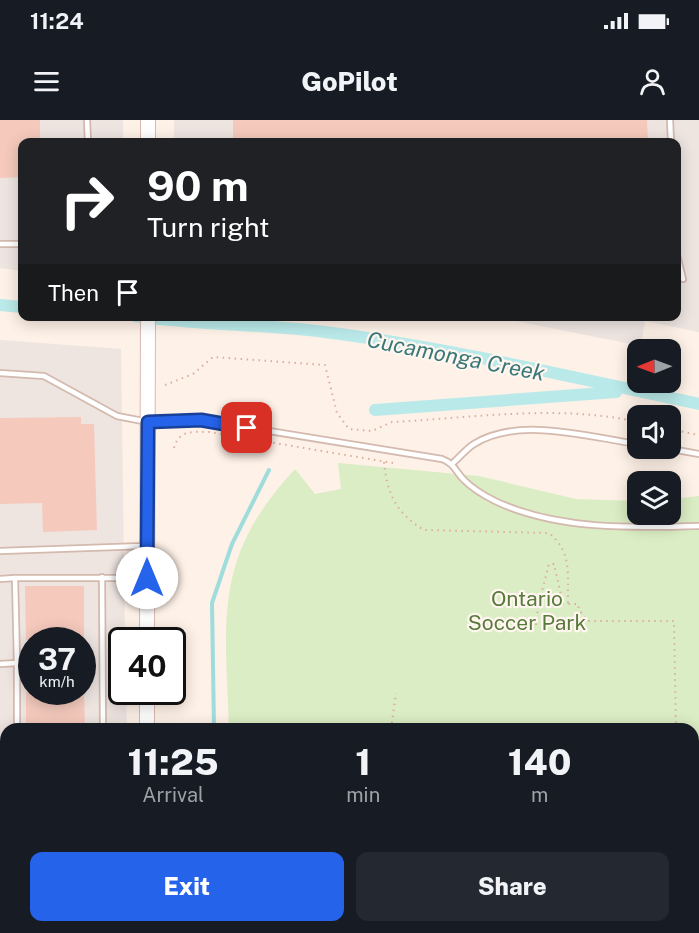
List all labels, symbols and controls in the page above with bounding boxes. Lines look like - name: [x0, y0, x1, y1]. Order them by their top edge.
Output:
- text: 11:24: [30, 8, 84, 34]
- icon: menu: [30, 65, 63, 98]
- text: GoPilot: [301, 65, 398, 97]
- icon: person: [636, 65, 669, 98]
- text: 90 m: [147, 161, 249, 210]
- icon: right: [48, 162, 126, 240]
- text: Turn right: [147, 211, 270, 243]
- icon: arrive: [111, 276, 144, 309]
- text: Then: [48, 280, 99, 306]
- water label: Cucamonga Creek: [365, 326, 547, 386]
- north arrow: [627, 339, 681, 393]
- map controls: [627, 339, 681, 525]
- pin: [221, 402, 272, 453]
- button: sound: [627, 405, 681, 459]
- icon: arrive: [230, 411, 263, 444]
- button: layers: [627, 471, 681, 525]
- position arrow: [115, 546, 179, 610]
- park label: Ontario Soccer Park: [468, 586, 587, 635]
- speed limit sign: 40: [108, 627, 186, 705]
- text: 37: [38, 641, 76, 677]
- text: km/h: [39, 673, 75, 690]
- text: 11:25: [128, 741, 219, 783]
- text: 1: [355, 741, 371, 783]
- text: 140: [508, 741, 571, 783]
- text: Arrival: [142, 783, 204, 807]
- text: min: [346, 783, 380, 807]
- text: m: [531, 783, 548, 807]
- button: Exit: [30, 852, 344, 921]
- button: Share: [356, 852, 669, 921]

